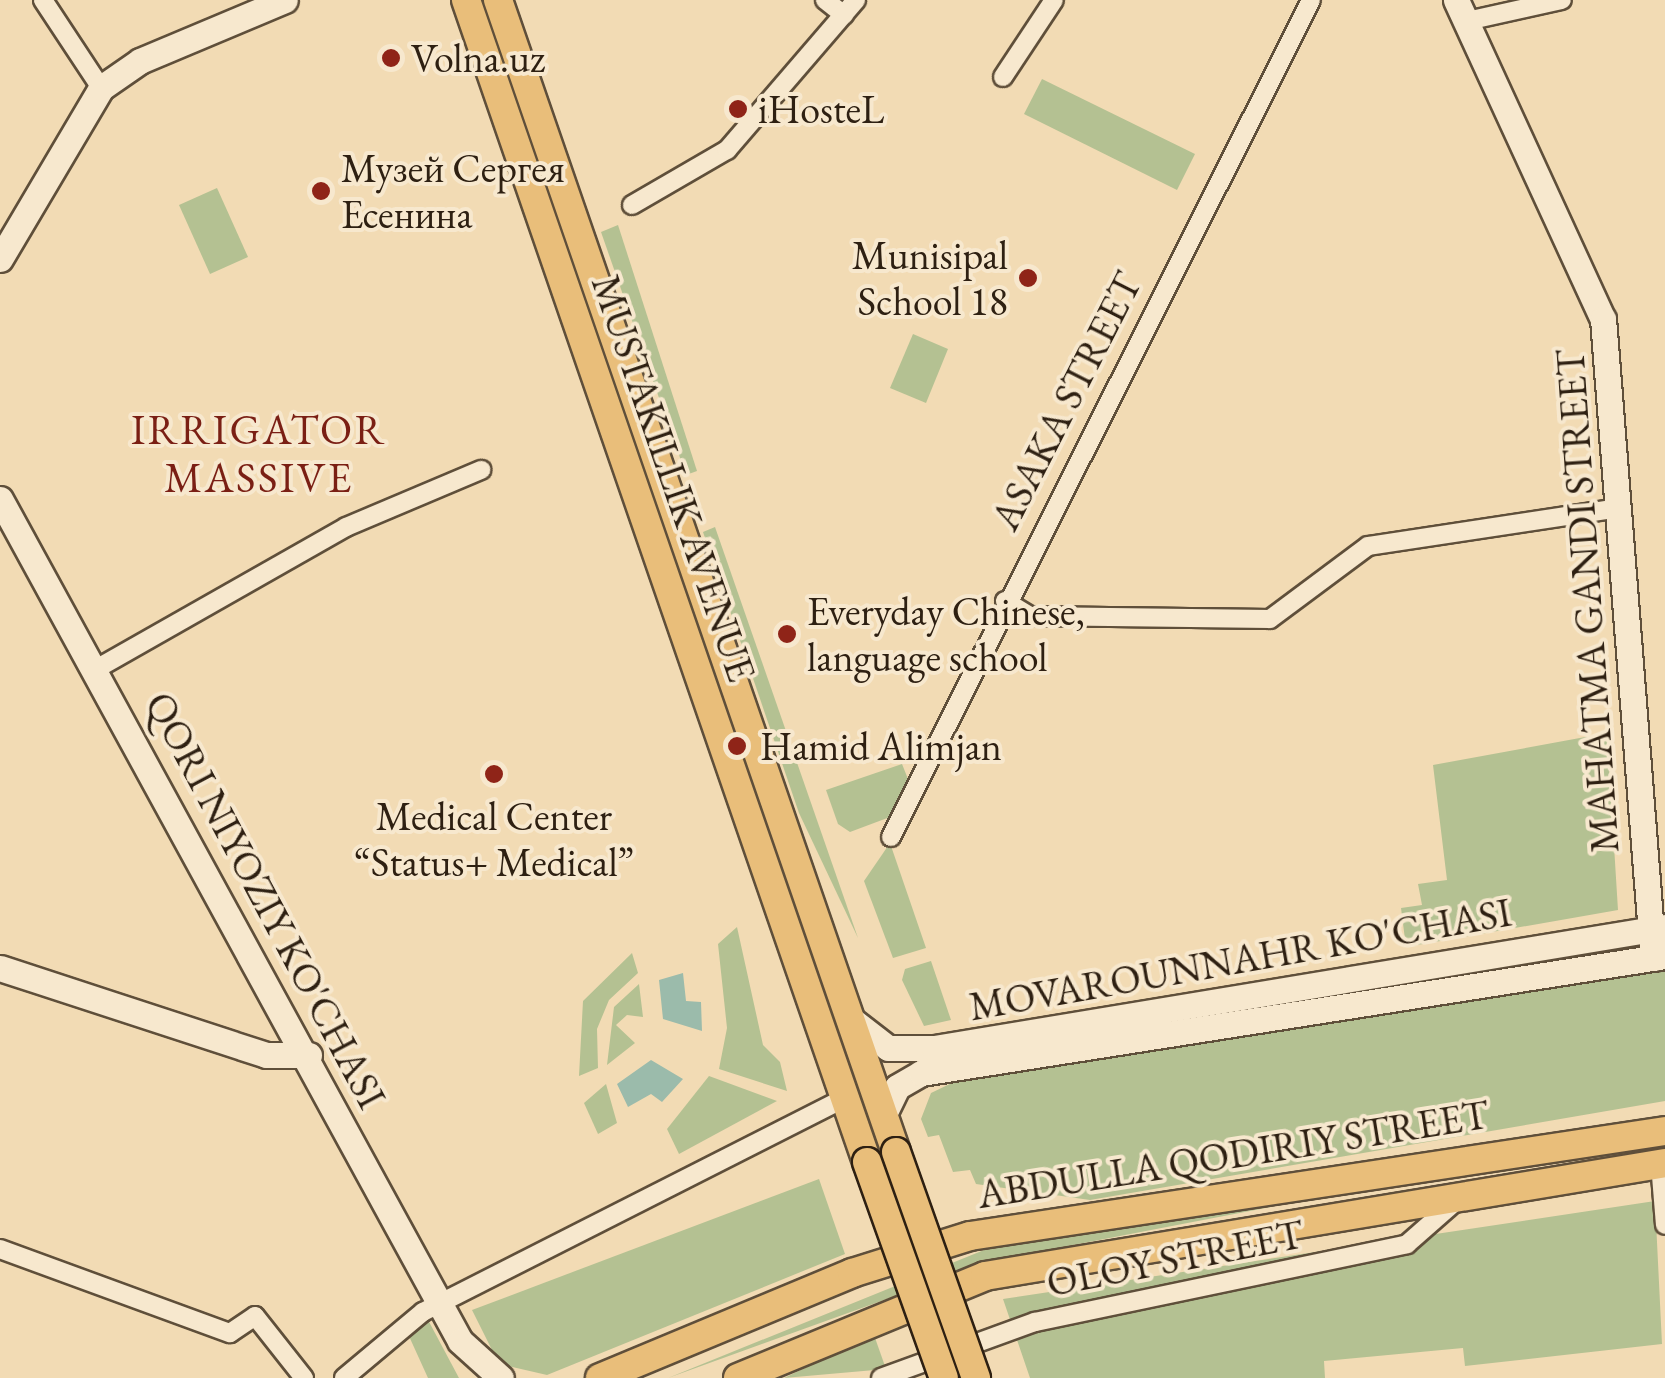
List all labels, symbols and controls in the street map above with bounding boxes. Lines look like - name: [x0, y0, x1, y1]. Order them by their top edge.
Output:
- place label: Volna.uz: [411, 34, 545, 82]
- marker: Volna.uz: [380, 47, 402, 69]
- place label: iHosteL: [758, 85, 884, 133]
- marker: iHosteL: [727, 98, 749, 120]
- place label: Музей Сергея Есенина: [341, 144, 565, 238]
- marker: Музей Сергея Есенина: [310, 180, 332, 202]
- place label: Munisipal School 18: [852, 231, 1008, 325]
- street label: ASAKA STREET: [980, 264, 1152, 538]
- marker: Munisipal School 18: [1017, 267, 1039, 289]
- street label: MUSTAKILLIK AVENUE: [582, 268, 766, 688]
- street label: MAHATMA GANDI STREET: [1545, 348, 1629, 854]
- district label: IRRIGATOR MASSIVE: [131, 405, 387, 504]
- place label: Everyday Chinese, language school: [807, 587, 1085, 681]
- marker: Everyday Chinese, language school: [776, 623, 798, 645]
- street label: QORI NIYOZIY KO'CHASI: [136, 684, 396, 1116]
- place label: Hamid Alimjan: [760, 722, 1002, 770]
- marker: Hamid Alimjan: [724, 733, 750, 759]
- marker: Medical Center “Status+ Medical”: [481, 761, 507, 787]
- place label: Medical Center “Status+ Medical”: [354, 792, 634, 886]
- street label: MOVAROUNNAHR KO'CHASI: [965, 888, 1515, 1030]
- street label: ABDULLA QODIRIY STREET: [974, 1090, 1492, 1218]
- street label: OLOY STREET: [1043, 1210, 1307, 1306]

